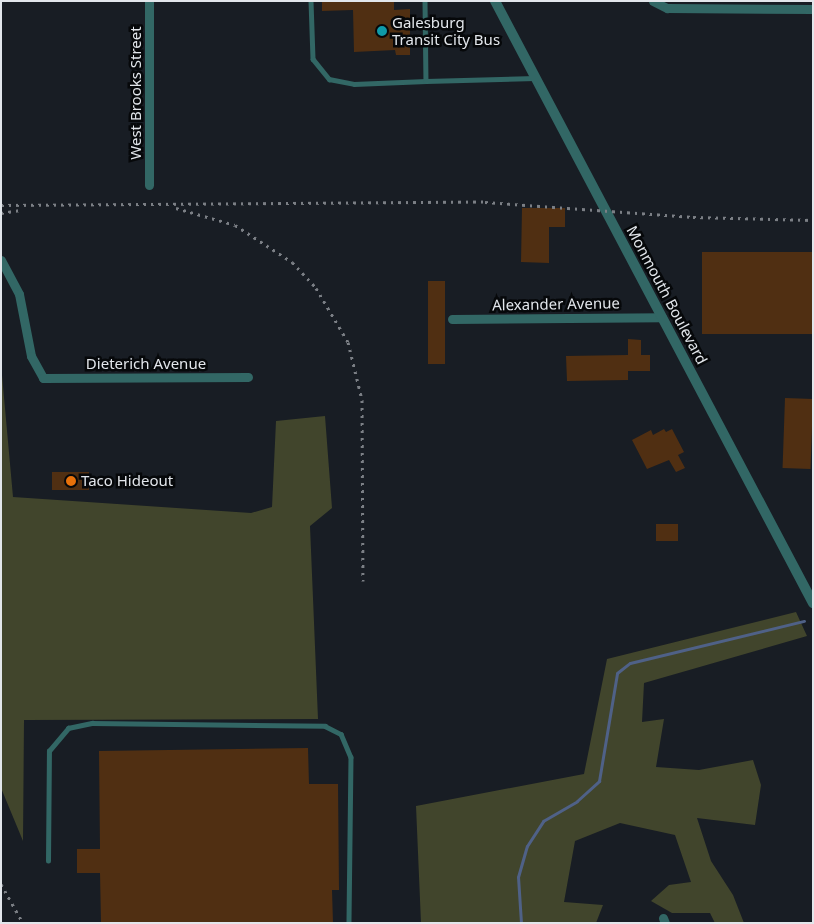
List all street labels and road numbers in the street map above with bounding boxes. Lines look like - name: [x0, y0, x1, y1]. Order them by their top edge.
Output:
- street label: West Brooks Street: [127, 26, 145, 160]
- street label: Monmouth Boulevard: [623, 223, 711, 367]
- street label: Alexander Avenue: [492, 294, 620, 314]
- street label: Dieterich Avenue: [86, 355, 206, 373]

